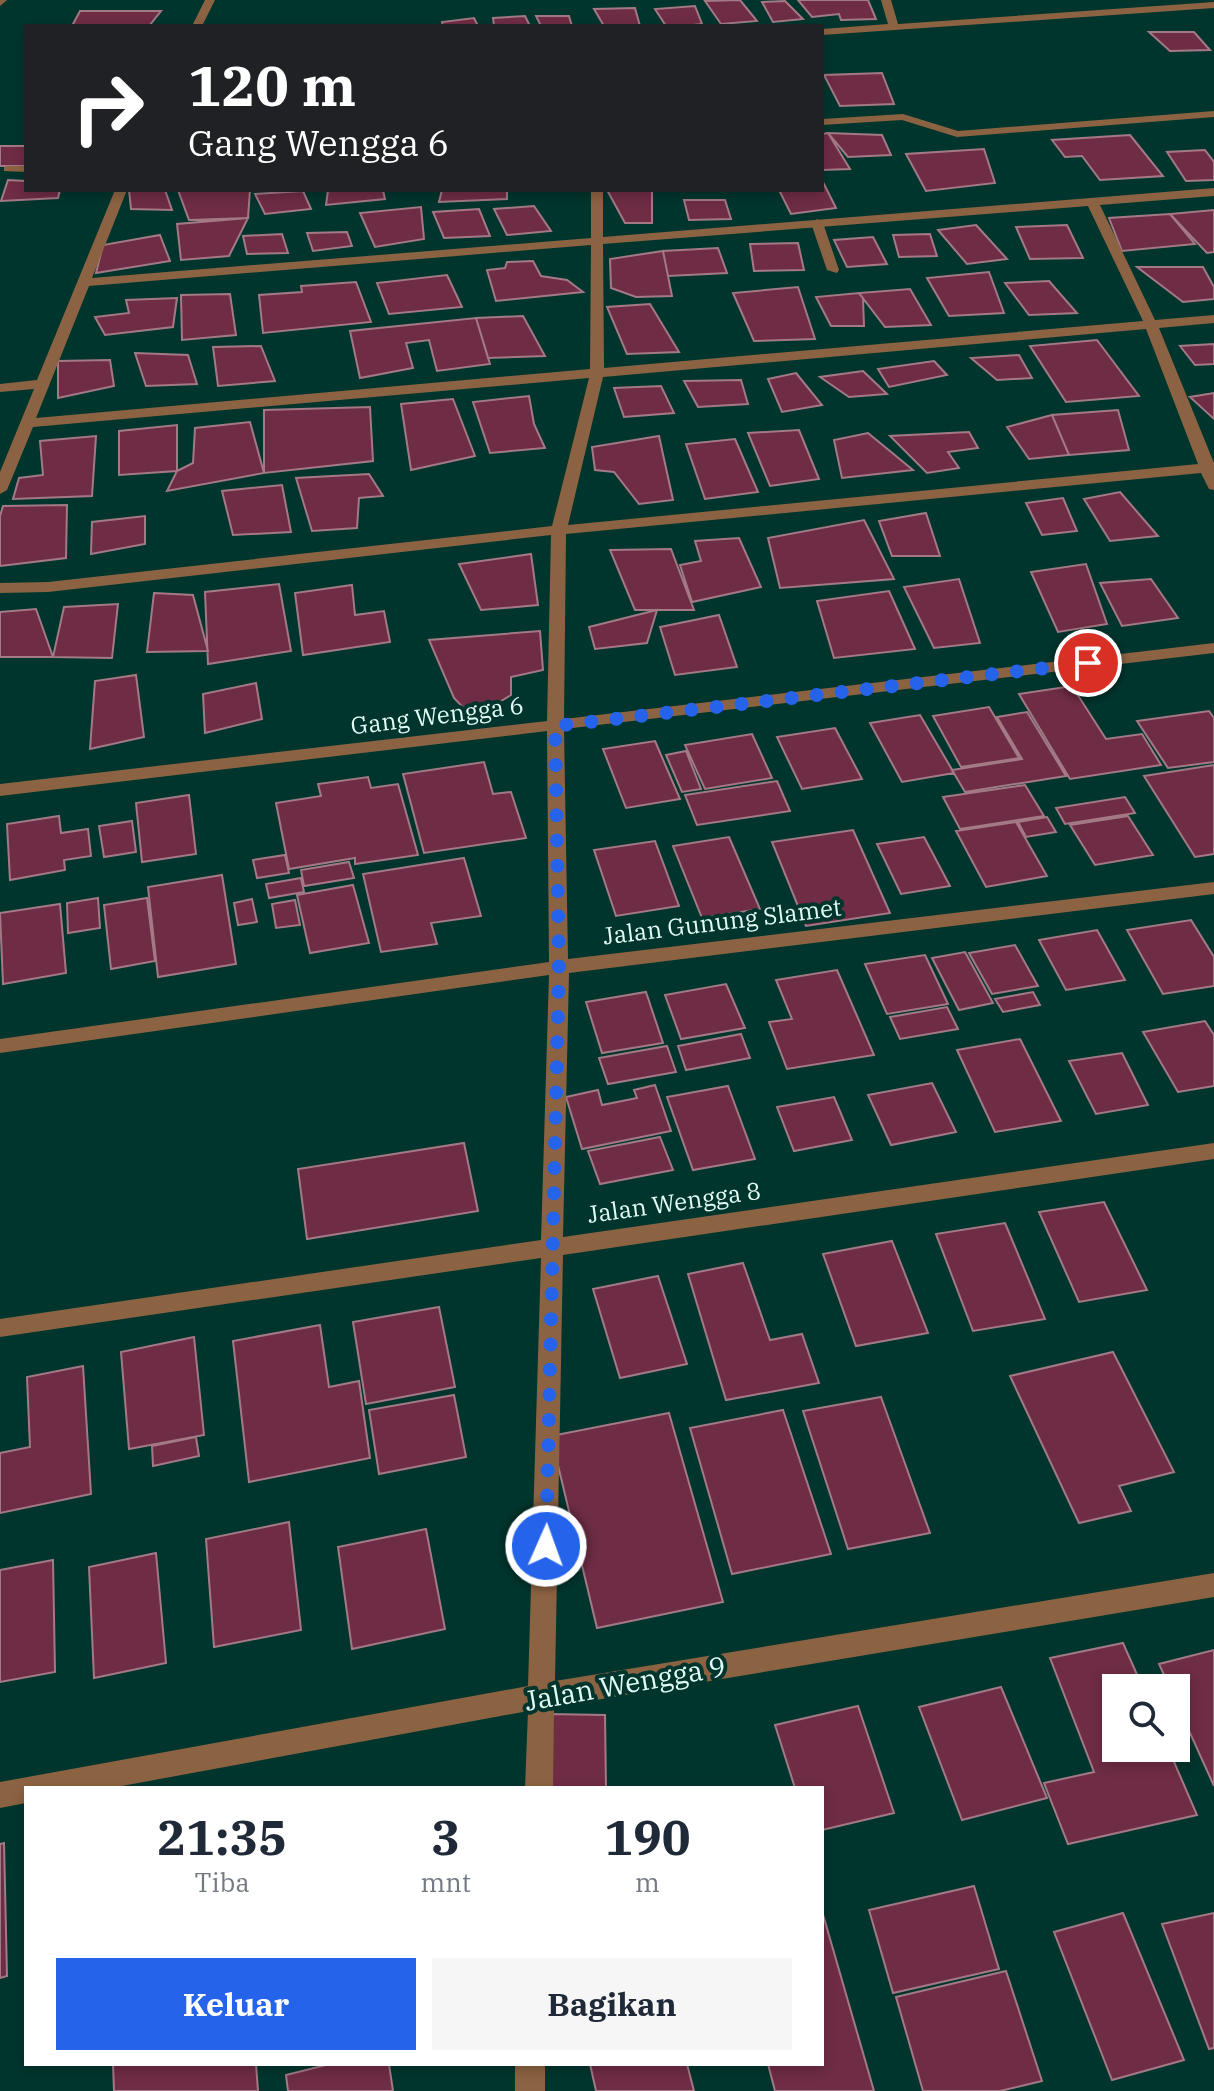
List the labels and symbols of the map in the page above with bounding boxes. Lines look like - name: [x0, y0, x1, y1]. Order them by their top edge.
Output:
- pin: [1054, 629, 1122, 697]
- street label: Gang Wengga 6: [349, 689, 525, 741]
- street label: Jalan Gunung Slamet: [601, 890, 843, 952]
- street label: Jalan Wengga 8: [585, 1174, 763, 1230]
- position arrow: [504, 1504, 588, 1588]
- street label: Jalan Wengga 9: [521, 1647, 729, 1719]

